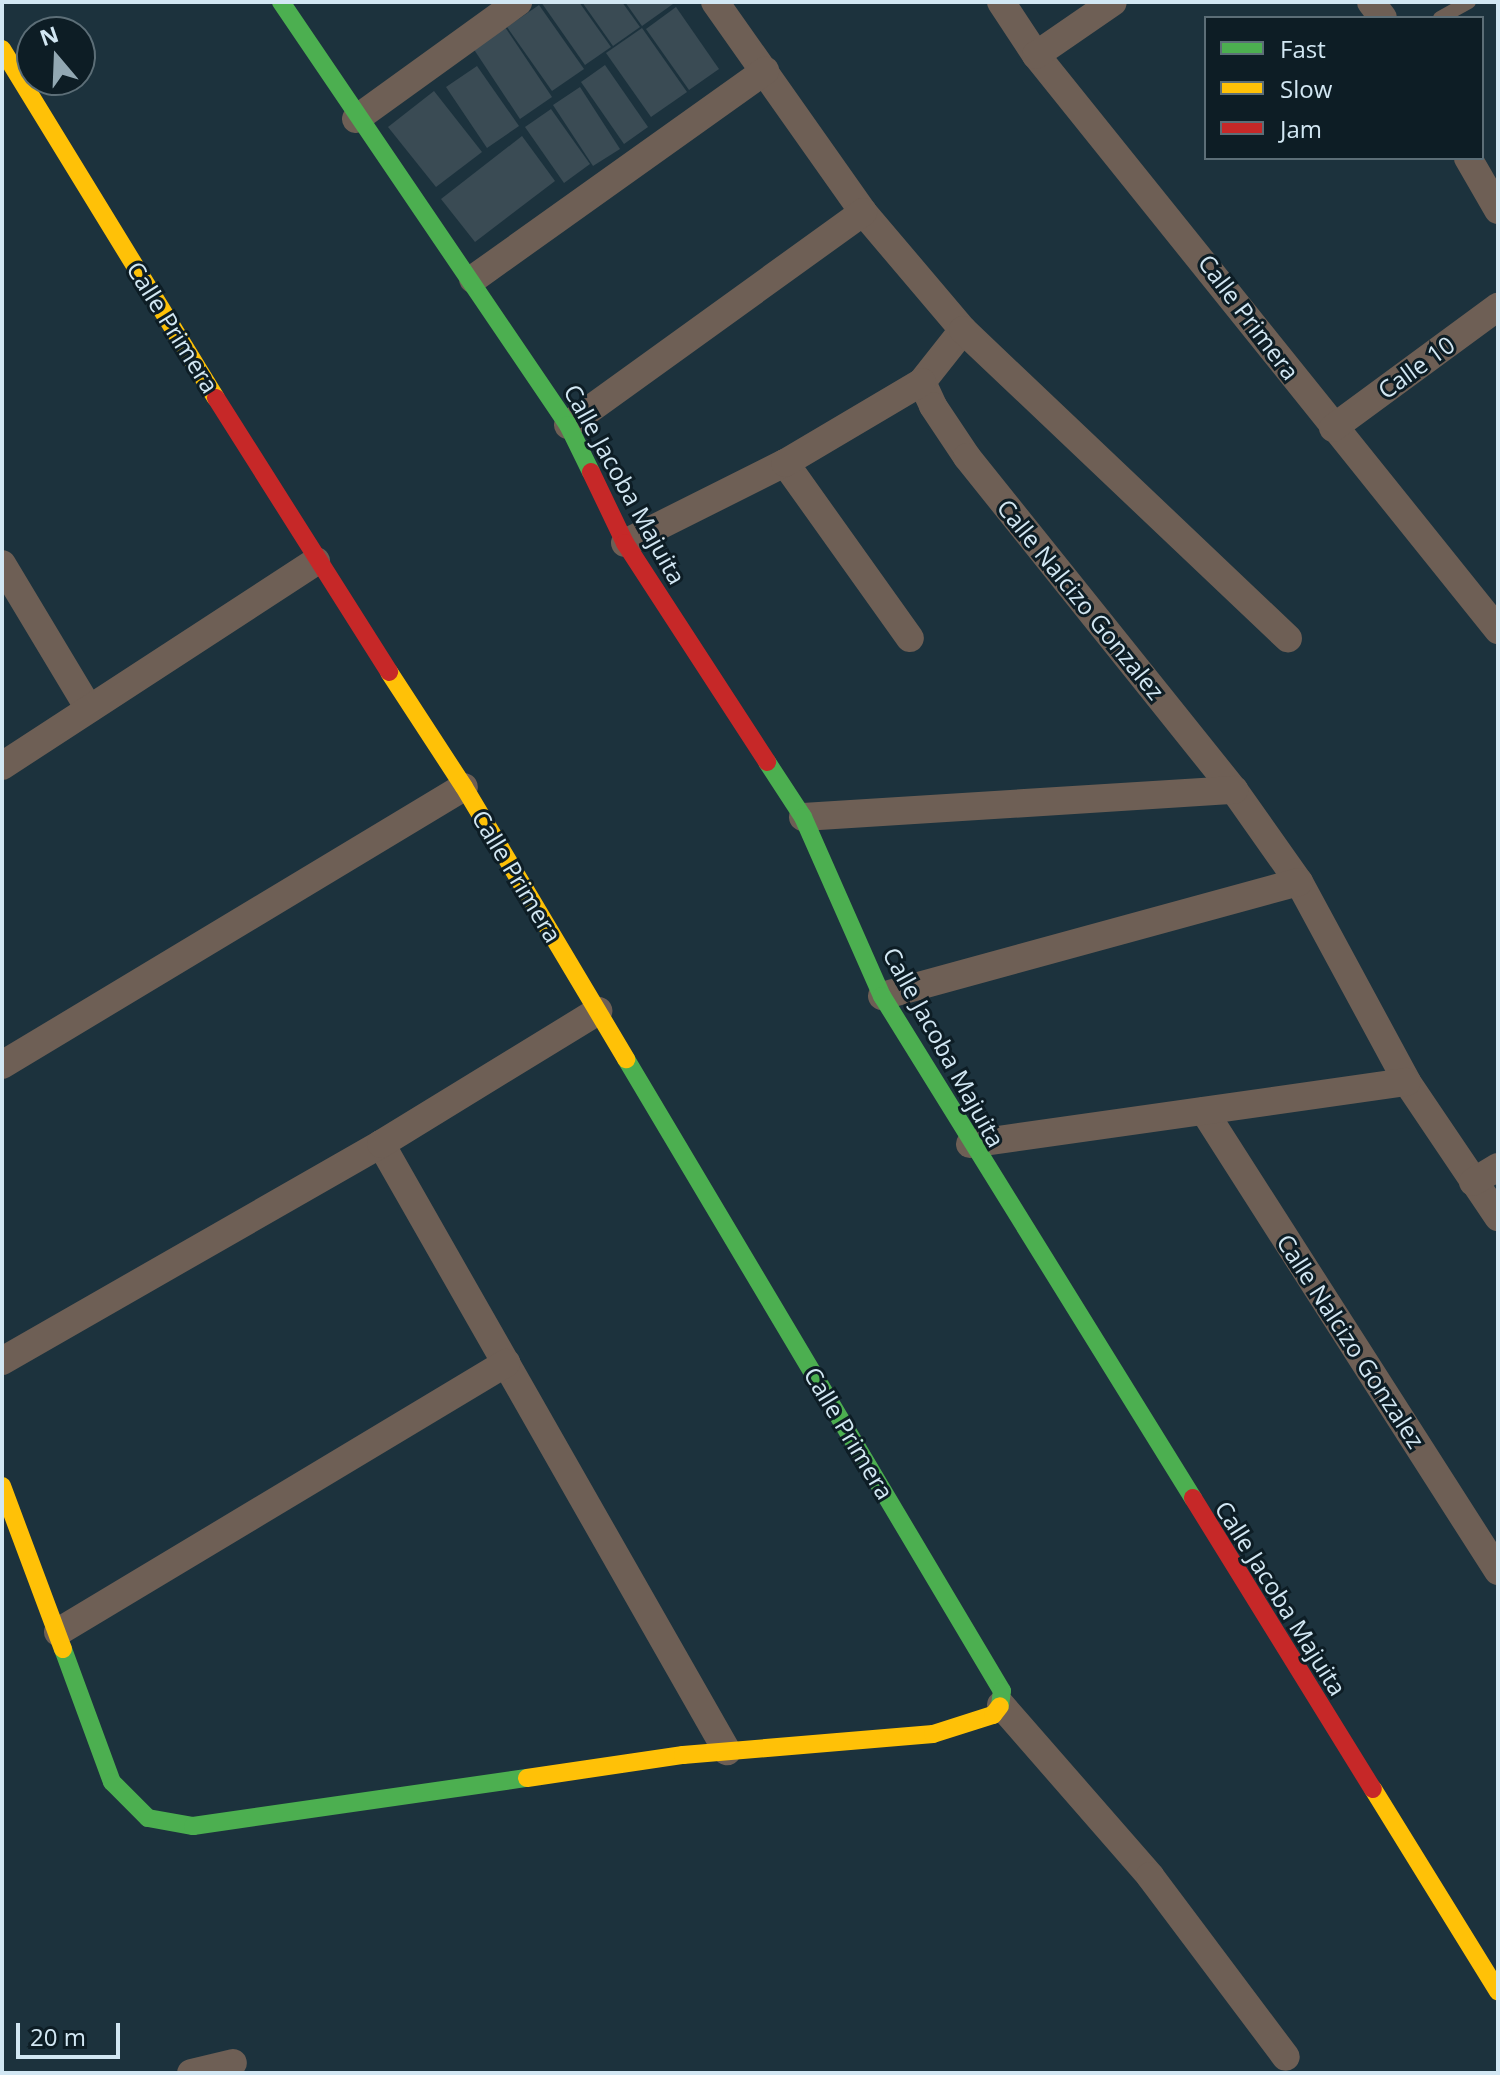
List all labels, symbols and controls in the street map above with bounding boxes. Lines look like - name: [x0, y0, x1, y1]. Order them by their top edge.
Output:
- north arrow: [16, 16, 96, 96]
- legend: [1204, 16, 1484, 160]
- text: N: [35, 18, 62, 52]
- text: Fast: [1280, 32, 1326, 65]
- text: Slow: [1280, 72, 1332, 105]
- text: Jam: [1280, 112, 1322, 145]
- street label: Calle Primera: [1193, 249, 1305, 385]
- street label: Calle Primera: [121, 256, 225, 398]
- street label: Calle 10: [1372, 330, 1460, 404]
- street label: Calle Jacoba Majuita: [558, 379, 692, 589]
- street label: Calle Nalcizo Gonzalez: [991, 493, 1171, 705]
- street label: Calle Primera: [466, 805, 568, 947]
- street label: Calle Jacoba Majuita: [877, 942, 1011, 1152]
- street label: Calle Nalcizo Gonzalez: [1271, 1229, 1431, 1453]
- street label: Calle Primera: [798, 1362, 900, 1504]
- street label: Calle Jacoba Majuita: [1209, 1495, 1353, 1701]
- scale bar: [20, 2007, 124, 2057]
- text: 20 m: [30, 2020, 86, 2053]

